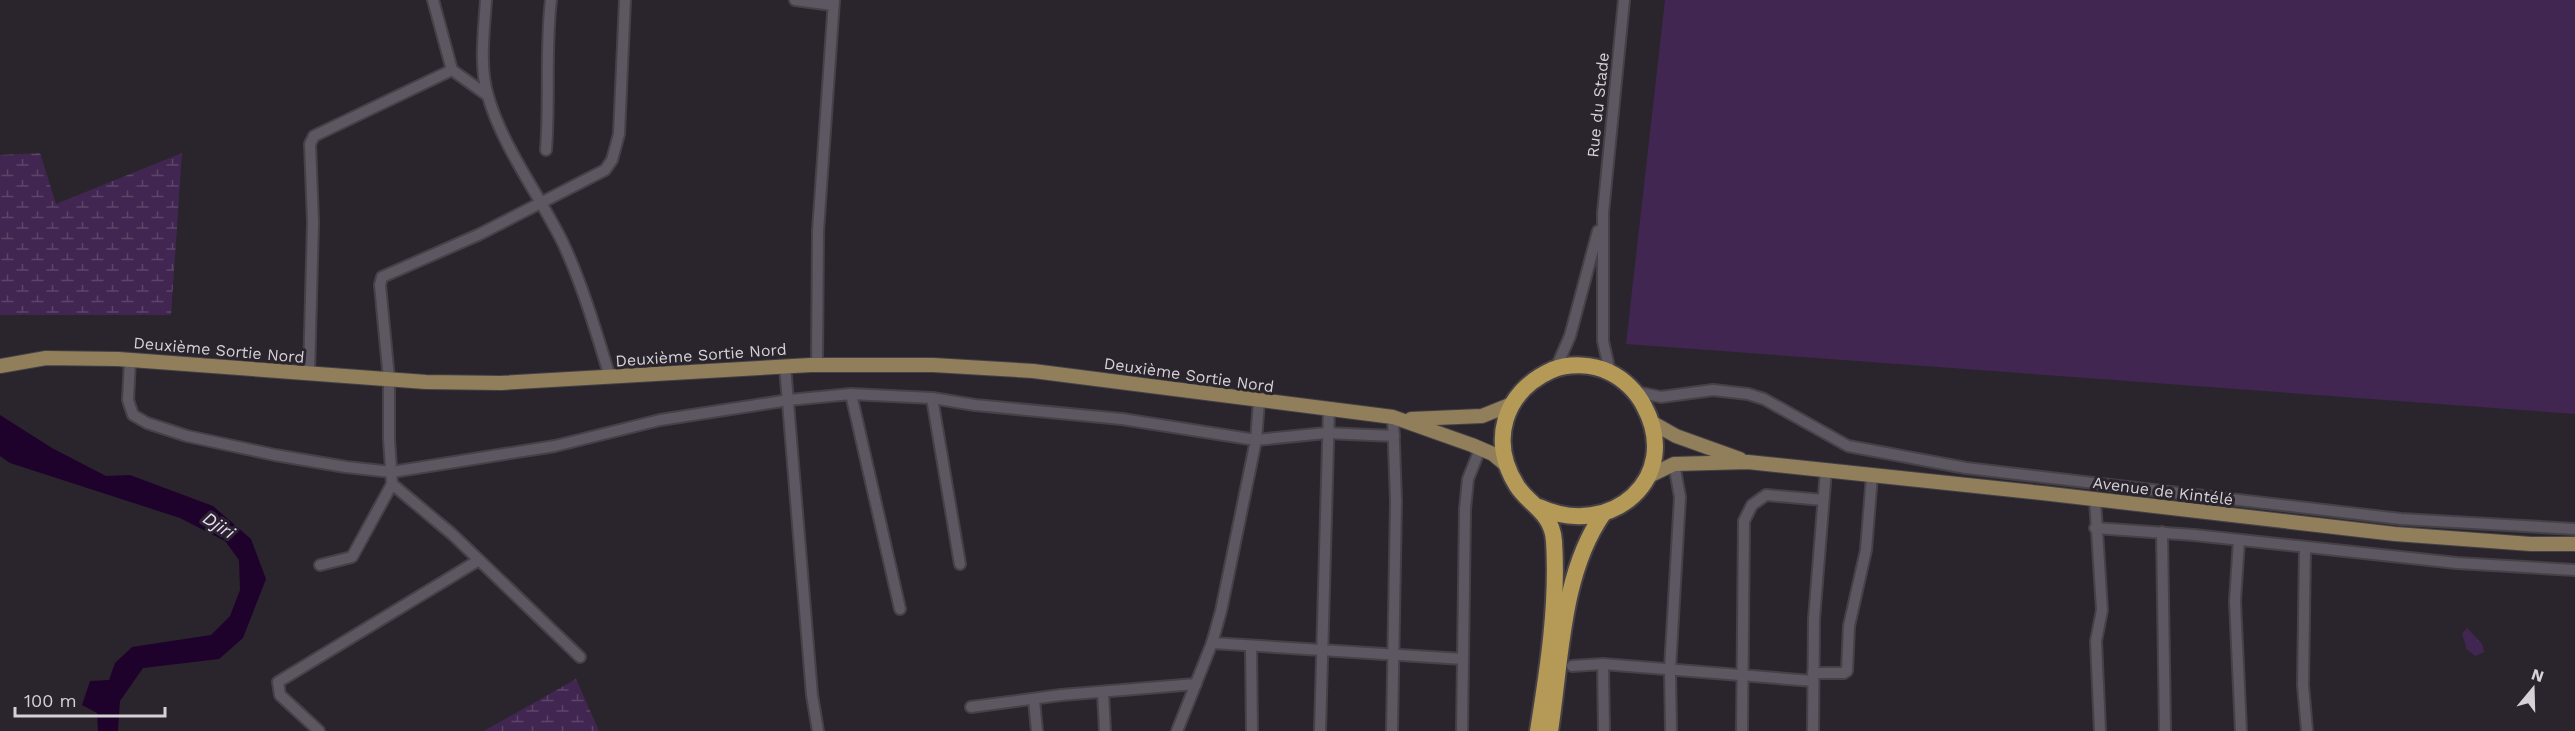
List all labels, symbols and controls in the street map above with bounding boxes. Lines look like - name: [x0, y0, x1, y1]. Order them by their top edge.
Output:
- street label: Rue du Stade: [1583, 51, 1613, 159]
- street label: Deuxième Sortie Nord: [133, 333, 305, 367]
- street label: Deuxième Sortie Nord: [615, 340, 787, 370]
- street label: Deuxième Sortie Nord: [1103, 354, 1275, 396]
- street label: Avenue de Kintélé: [2092, 473, 2234, 509]
- water label: Djiri: [199, 507, 240, 544]
- north arrow: [2503, 659, 2563, 719]
- text: N: [2529, 664, 2546, 686]
- scale bar: [15, 680, 165, 718]
- text: 100 m: [24, 690, 77, 711]

